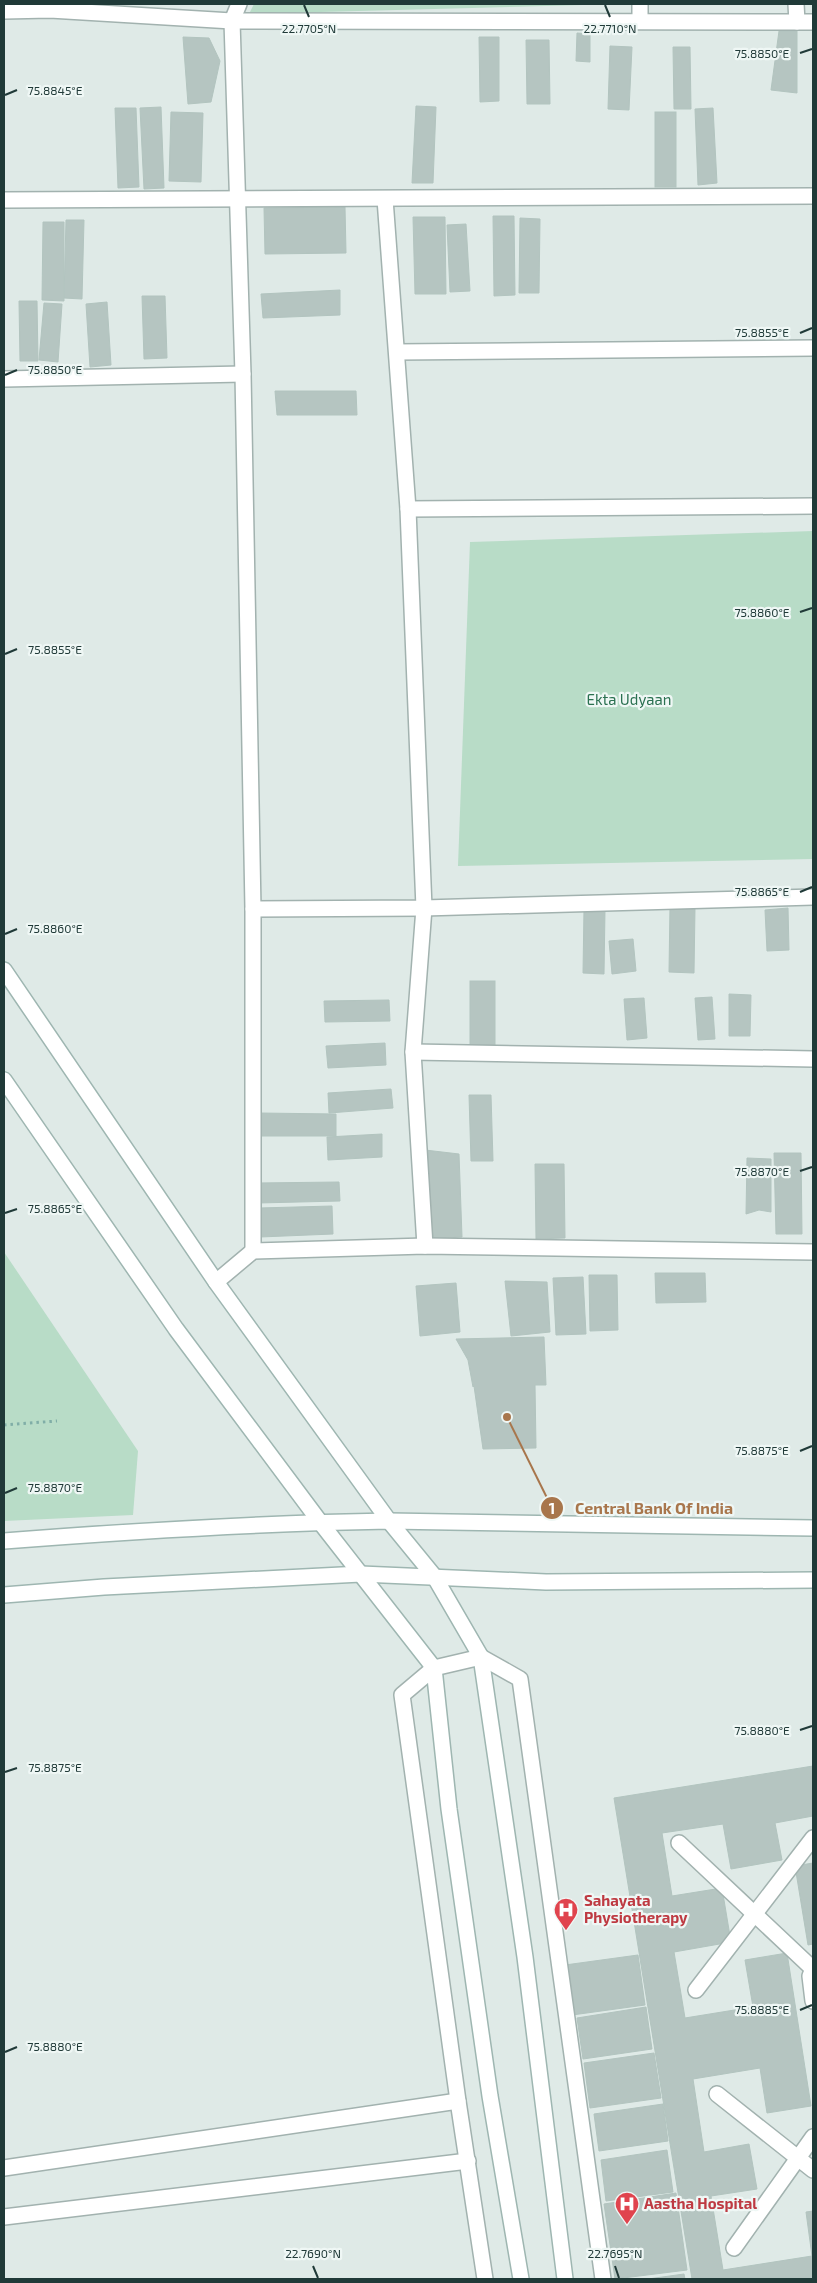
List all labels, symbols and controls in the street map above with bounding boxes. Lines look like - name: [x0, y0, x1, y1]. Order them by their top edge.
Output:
- text: 22.7705°N: [282, 21, 336, 35]
- text: 22.7710°N: [584, 21, 636, 35]
- text: 75.8850°E: [735, 46, 790, 60]
- text: 75.8845°E: [28, 83, 83, 97]
- text: 75.8855°E: [735, 325, 789, 339]
- text: 75.8850°E: [28, 362, 83, 376]
- text: 75.8860°E: [734, 605, 790, 619]
- text: 75.8855°E: [28, 642, 82, 656]
- park label: Ekta Udyaan: [587, 690, 671, 708]
- text: 75.8865°E: [735, 884, 789, 898]
- text: 75.8860°E: [27, 921, 83, 935]
- text: 75.8870°E: [735, 1164, 789, 1178]
- text: 75.8865°E: [28, 1201, 82, 1215]
- text: 75.8875°E: [735, 1443, 789, 1457]
- text: 75.8870°E: [28, 1480, 82, 1494]
- callout: Central Bank Of India: [540, 1493, 744, 1524]
- text: Central Bank Of India: [575, 1498, 733, 1517]
- text: 1: [549, 1499, 555, 1517]
- text: 75.8880°E: [734, 1723, 790, 1737]
- text: 75.8875°E: [28, 1760, 82, 1774]
- place label: Sahayata Physiotherapy: [584, 1891, 688, 1927]
- hospital icon: Sahayata Physiotherapy: [553, 1897, 579, 1931]
- text: 75.8885°E: [735, 2002, 790, 2016]
- text: 75.8880°E: [27, 2039, 83, 2053]
- hospital icon: Aastha Hospital: [614, 2191, 640, 2225]
- place label: Aastha Hospital: [644, 2194, 757, 2212]
- text: 22.7690°N: [285, 2246, 341, 2260]
- text: 22.7695°N: [588, 2246, 642, 2260]

